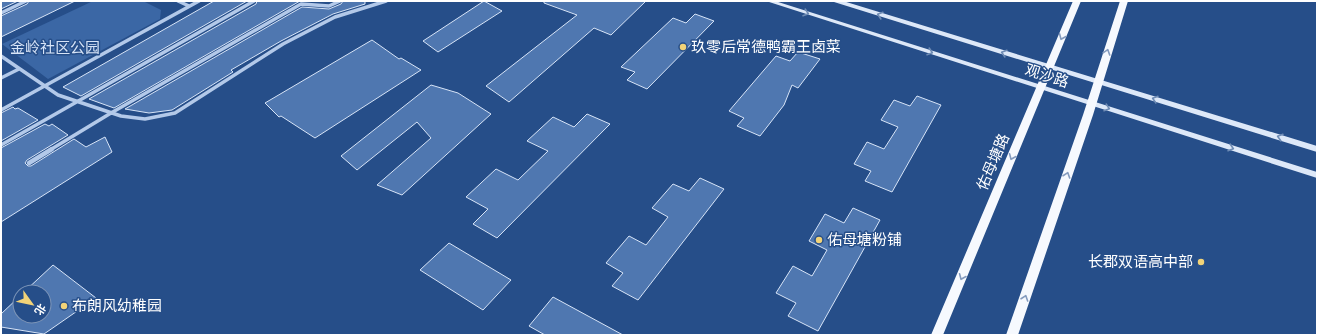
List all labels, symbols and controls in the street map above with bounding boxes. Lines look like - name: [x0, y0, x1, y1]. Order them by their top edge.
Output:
- one-way arrow: [802, 8, 809, 17]
- one-way arrow: [877, 11, 884, 19]
- one-way arrow: [1059, 32, 1067, 40]
- place label: 玖零后常德鸭霸王卤菜: [691, 37, 841, 56]
- park label: 金岭社区公园: [10, 38, 100, 57]
- marker: 玖零后常德鸭霸王卤菜: [678, 42, 688, 52]
- one-way arrow: [926, 47, 933, 56]
- one-way arrow: [1103, 48, 1111, 55]
- one-way arrow: [1001, 49, 1008, 58]
- street label: 观沙路: [1023, 60, 1071, 92]
- one-way arrow: [1152, 95, 1159, 104]
- one-way arrow: [1104, 104, 1111, 112]
- street label: 佑母塘路: [972, 130, 1013, 193]
- one-way arrow: [1276, 133, 1283, 142]
- one-way arrow: [1227, 143, 1234, 152]
- one-way arrow: [1008, 153, 1016, 160]
- one-way arrow: [1063, 172, 1071, 179]
- place label: 佑母塘粉铺: [827, 230, 902, 249]
- marker: 佑母塘粉铺: [814, 235, 824, 245]
- place label: 长郡双语高中部: [1088, 252, 1193, 271]
- marker: 长郡双语高中部: [1196, 257, 1206, 267]
- one-way arrow: [958, 273, 966, 280]
- north arrow: [12, 284, 52, 324]
- one-way arrow: [1020, 295, 1028, 302]
- place label: 布朗风幼稚园: [72, 296, 162, 315]
- text: 北: [32, 301, 49, 318]
- marker: 布朗风幼稚园: [59, 301, 69, 311]

